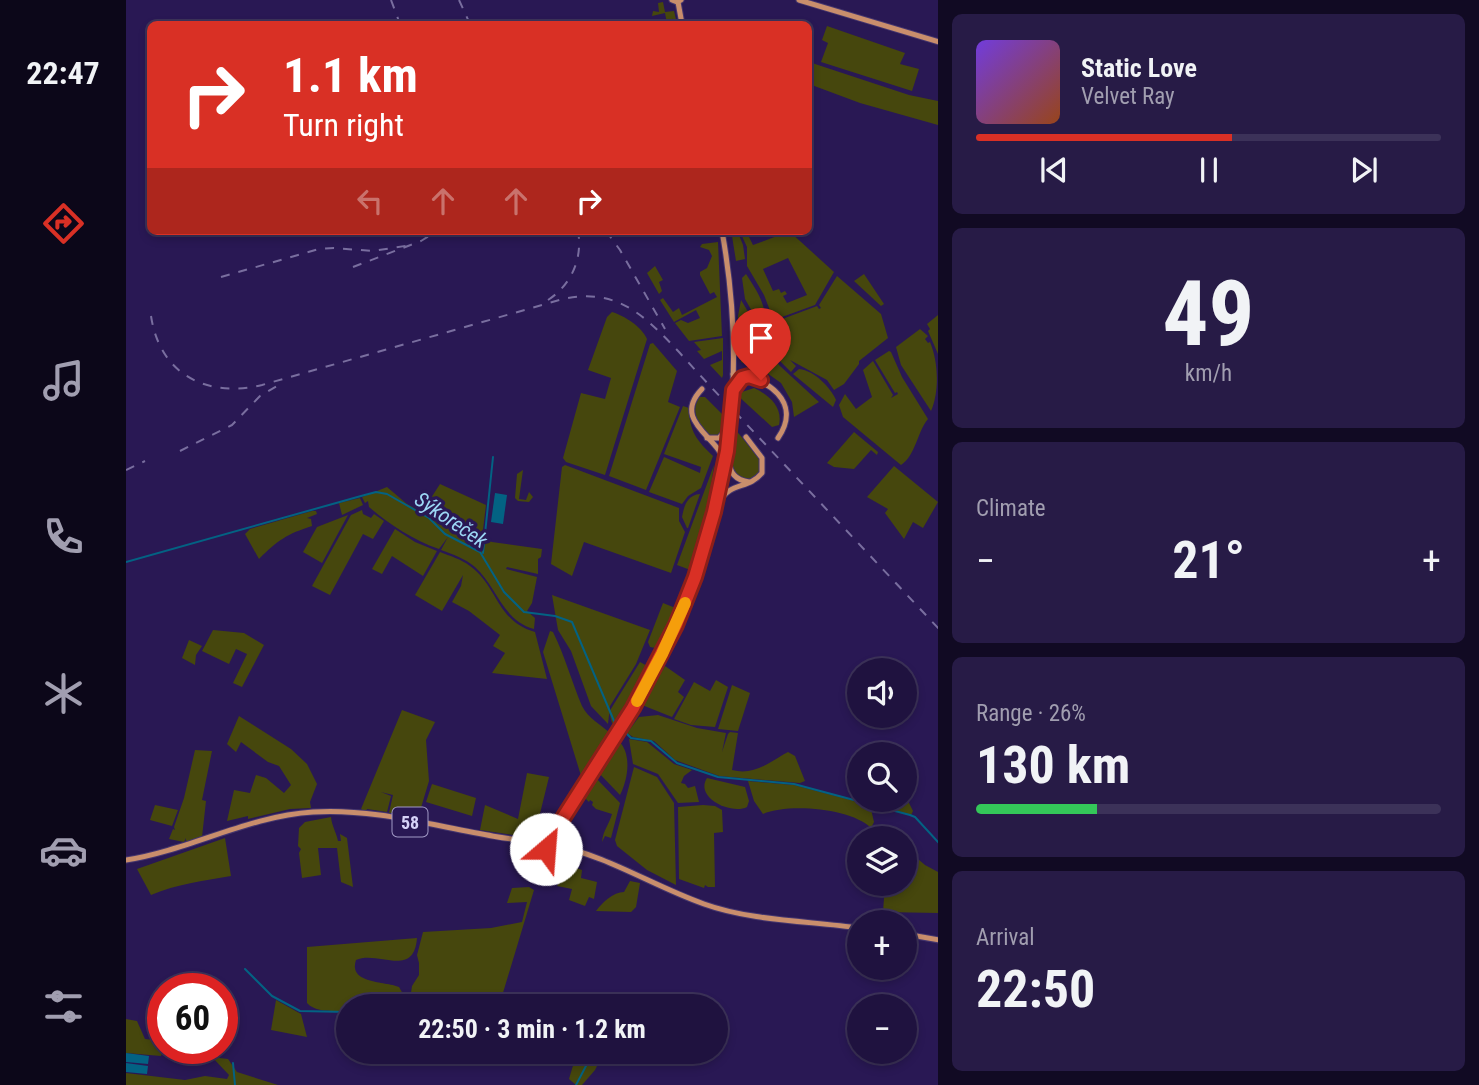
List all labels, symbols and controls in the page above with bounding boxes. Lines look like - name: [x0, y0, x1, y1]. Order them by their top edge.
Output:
- text: 1.1 km: [283, 47, 418, 104]
- icon: right: [168, 49, 259, 140]
- text: Static Love: [1081, 53, 1197, 83]
- text: 22:47: [26, 54, 100, 92]
- text: Velvet Ray: [1081, 83, 1175, 110]
- text: Turn right: [283, 106, 404, 144]
- icon: previous: [1035, 151, 1073, 189]
- icon: pause: [1190, 151, 1228, 189]
- icon: next: [1345, 151, 1383, 189]
- icon: left: [351, 182, 389, 220]
- icon: ahead: [424, 182, 462, 220]
- icon: ahead: [497, 182, 535, 220]
- icon: right: [570, 182, 608, 220]
- icon: directions: [39, 199, 88, 248]
- text: 49: [1163, 261, 1254, 367]
- pin: [731, 308, 791, 380]
- icon: arrive: [742, 319, 780, 357]
- icon: music: [39, 356, 88, 405]
- text: km/h: [1185, 360, 1232, 387]
- water label: Sýkoreček: [410, 487, 492, 553]
- text: Climate: [976, 495, 1046, 522]
- icon: phone: [39, 512, 88, 561]
- text: 21°: [1172, 530, 1245, 591]
- text: −: [976, 539, 995, 583]
- text: +: [1422, 539, 1441, 583]
- map controls: [847, 658, 917, 1064]
- button: sound: [847, 658, 917, 728]
- icon: climate: [39, 669, 88, 718]
- text: Range · 26%: [976, 700, 1086, 727]
- text: 130 km: [976, 735, 1130, 796]
- button: search: [847, 742, 917, 812]
- road number: 58: [392, 808, 428, 836]
- position arrow: [509, 812, 583, 886]
- icon: car: [39, 826, 88, 875]
- button: layers: [847, 826, 917, 896]
- button: +: [847, 910, 917, 980]
- text: Arrival: [976, 924, 1035, 951]
- text: 22:50: [976, 959, 1095, 1020]
- speed limit sign: 60: [147, 973, 238, 1064]
- icon: filters: [39, 982, 88, 1031]
- button: −: [847, 994, 917, 1064]
- text: 22:50 · 3 min · 1.2 km: [418, 1014, 646, 1044]

